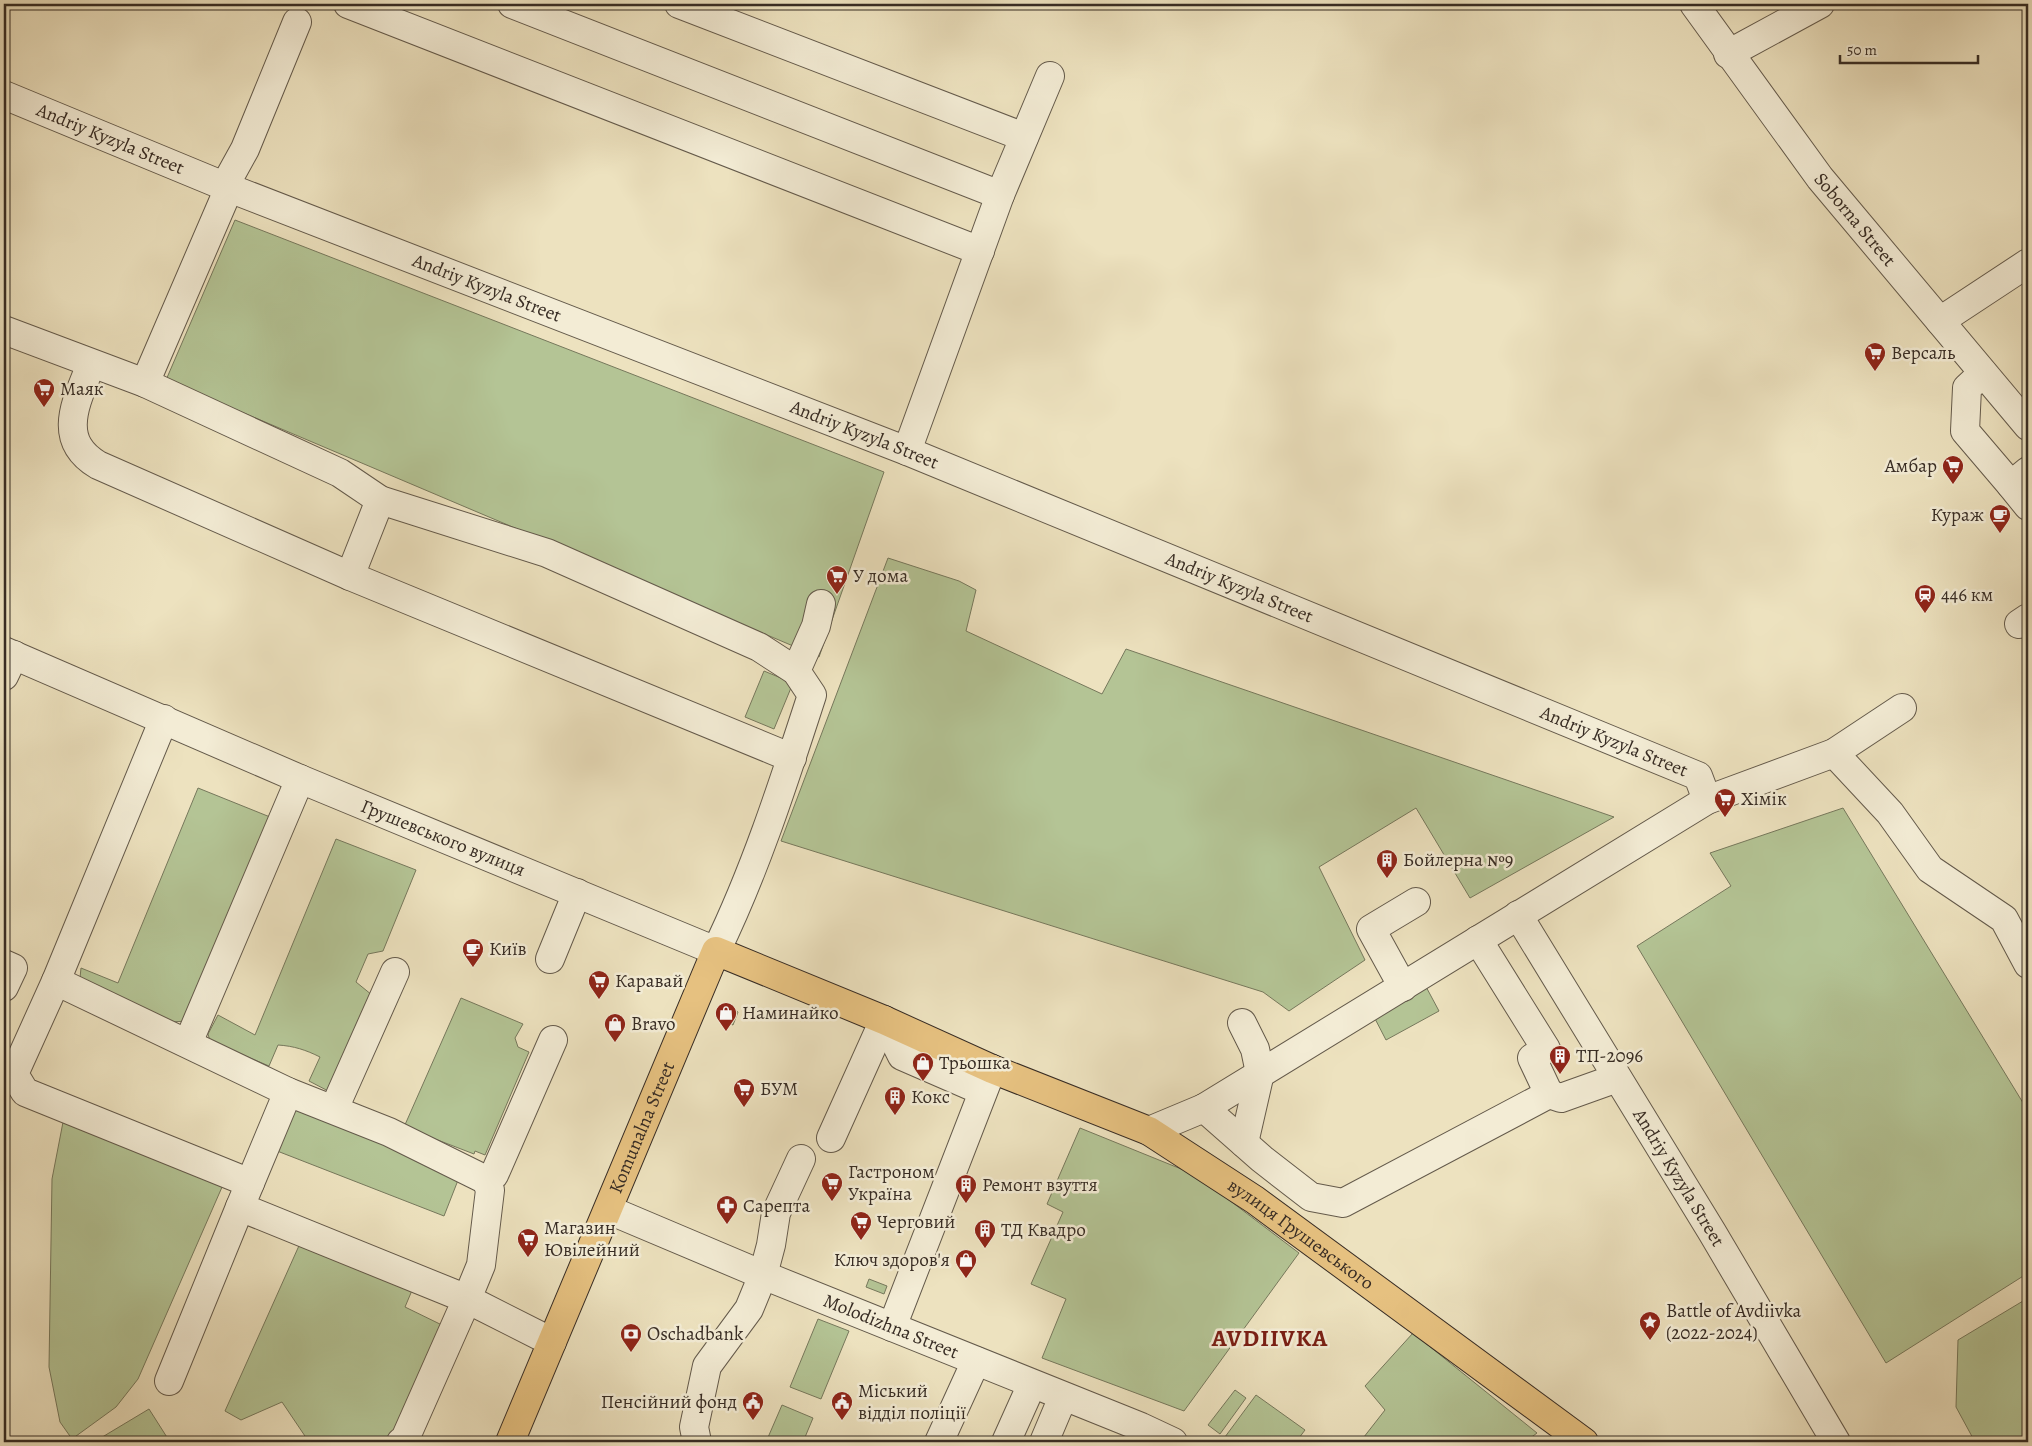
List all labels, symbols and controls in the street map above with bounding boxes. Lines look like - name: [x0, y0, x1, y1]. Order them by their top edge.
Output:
- scale bar: [1840, 32, 1977, 64]
- text: 50 m: [1847, 40, 1877, 60]
- street label: Andriy Kyzyla Street: [32, 96, 188, 181]
- street label: Soborna Street: [1808, 167, 1902, 272]
- street label: Andriy Kyzyla Street: [408, 247, 565, 329]
- place label: Версаль: [1891, 340, 1955, 366]
- supermarket icon: Версаль: [1863, 341, 1887, 372]
- place label: Маяк: [60, 376, 104, 402]
- supermarket icon: Маяк: [32, 377, 56, 408]
- street label: Andriy Kyzyla Street: [785, 394, 942, 476]
- place label: Амбар: [1884, 453, 1937, 479]
- supermarket icon: Амбар: [1941, 454, 1965, 485]
- place label: Кураж: [1931, 502, 1984, 528]
- cafe icon: Кураж: [1988, 503, 2012, 534]
- street label: Andriy Kyzyla Street: [1161, 545, 1317, 629]
- place label: У дома: [853, 563, 908, 589]
- supermarket icon: У дома: [825, 564, 849, 595]
- place label: 446 км: [1941, 582, 1993, 608]
- station icon: 446 км: [1913, 583, 1937, 614]
- street label: Andriy Kyzyla Street: [1535, 699, 1692, 783]
- place label: Хімік: [1741, 786, 1787, 812]
- supermarket icon: Хімік: [1713, 787, 1737, 818]
- street label: Грушевського вулиця: [357, 793, 529, 883]
- place label: Бойлерна №9: [1403, 847, 1514, 873]
- building icon: Бойлерна №9: [1375, 848, 1399, 879]
- place label: Київ: [489, 936, 527, 962]
- cafe icon: Київ: [461, 937, 485, 968]
- place label: Каравай: [615, 968, 683, 994]
- supermarket icon: Каравай: [587, 969, 611, 1000]
- place label: Наминайко: [742, 1000, 839, 1026]
- shop icon: Наминайко: [714, 1001, 738, 1032]
- place label: Bravo: [631, 1011, 675, 1037]
- shop icon: Bravo: [603, 1012, 627, 1043]
- place label: ТП-2096: [1576, 1043, 1643, 1069]
- building icon: ТП-2096: [1548, 1044, 1572, 1075]
- place label: Трьошка: [939, 1050, 1011, 1076]
- shop icon: Трьошка: [911, 1051, 935, 1082]
- street label: Komunalna Street: [603, 1058, 681, 1197]
- place label: БУМ: [760, 1076, 798, 1102]
- supermarket icon: БУМ: [732, 1077, 756, 1108]
- place label: Кокс: [911, 1084, 950, 1110]
- building icon: Кокс: [883, 1085, 907, 1116]
- street label: Andriy Kyzyla Street: [1626, 1103, 1731, 1252]
- place label: Гастроном Україна: [848, 1159, 935, 1207]
- supermarket icon: Гастроном Україна: [820, 1171, 844, 1202]
- place label: Ремонт взуття: [982, 1172, 1098, 1198]
- street label: вулиця Грушевського: [1222, 1172, 1379, 1296]
- building icon: Ремонт взуття: [954, 1173, 978, 1204]
- place label: Сарепта: [743, 1193, 811, 1219]
- pharmacy icon: Сарепта: [715, 1194, 739, 1225]
- place label: Черговий: [877, 1209, 955, 1235]
- supermarket icon: Черговий: [849, 1210, 873, 1241]
- place label: Магазин Ювілейний: [544, 1215, 640, 1263]
- place label: ТД Квадро: [1001, 1217, 1086, 1243]
- building icon: ТД Квадро: [973, 1218, 997, 1249]
- supermarket icon: Магазин Ювілейний: [516, 1227, 540, 1258]
- place label: Ключ здоров'я: [834, 1247, 950, 1273]
- shop icon: Ключ здоров'я: [954, 1248, 978, 1279]
- street label: Molodizhna Street: [819, 1288, 962, 1365]
- place label: Battle of Avdiivka (2022-2024): [1666, 1298, 1801, 1346]
- place icon: Battle of Avdiivka (2022-2024): [1638, 1310, 1662, 1341]
- place label: Oschadbank: [647, 1321, 744, 1347]
- bank icon: Oschadbank: [619, 1322, 643, 1353]
- district label: AVDIIVKA: [1211, 1322, 1328, 1354]
- place label: Міський відділ поліції: [858, 1378, 967, 1426]
- place label: Пенсійний фонд: [601, 1389, 737, 1415]
- public building icon: Пенсійний фонд: [741, 1390, 765, 1421]
- public building icon: Міський відділ поліції: [830, 1390, 854, 1421]

